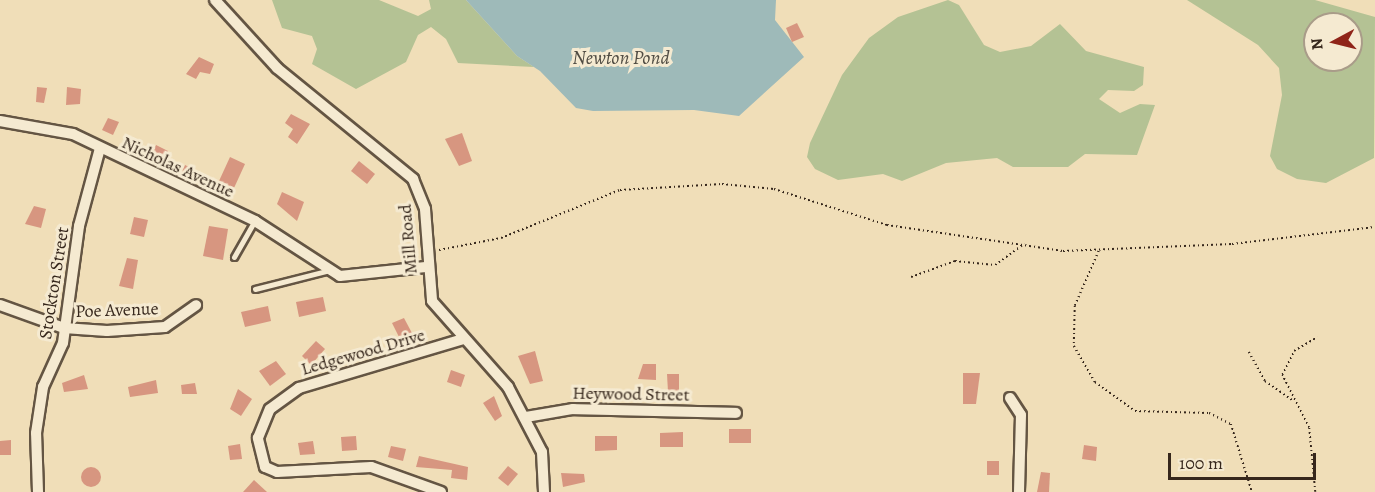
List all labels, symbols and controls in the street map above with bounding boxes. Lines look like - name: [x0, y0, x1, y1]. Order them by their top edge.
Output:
- north arrow: [1303, 12, 1363, 72]
- text: N: [1305, 37, 1329, 51]
- water label: Newton Pond: [572, 45, 670, 69]
- street label: Nicholas Avenue: [118, 132, 238, 202]
- street label: Mill Road: [394, 203, 422, 275]
- street label: Stockton Street: [34, 225, 74, 341]
- street label: Poe Avenue: [75, 298, 159, 322]
- street label: Ledgewood Drive: [299, 324, 427, 380]
- street label: Heywood Street: [572, 382, 690, 406]
- scale bar: [1171, 441, 1320, 479]
- text: 100 m: [1179, 451, 1223, 475]

